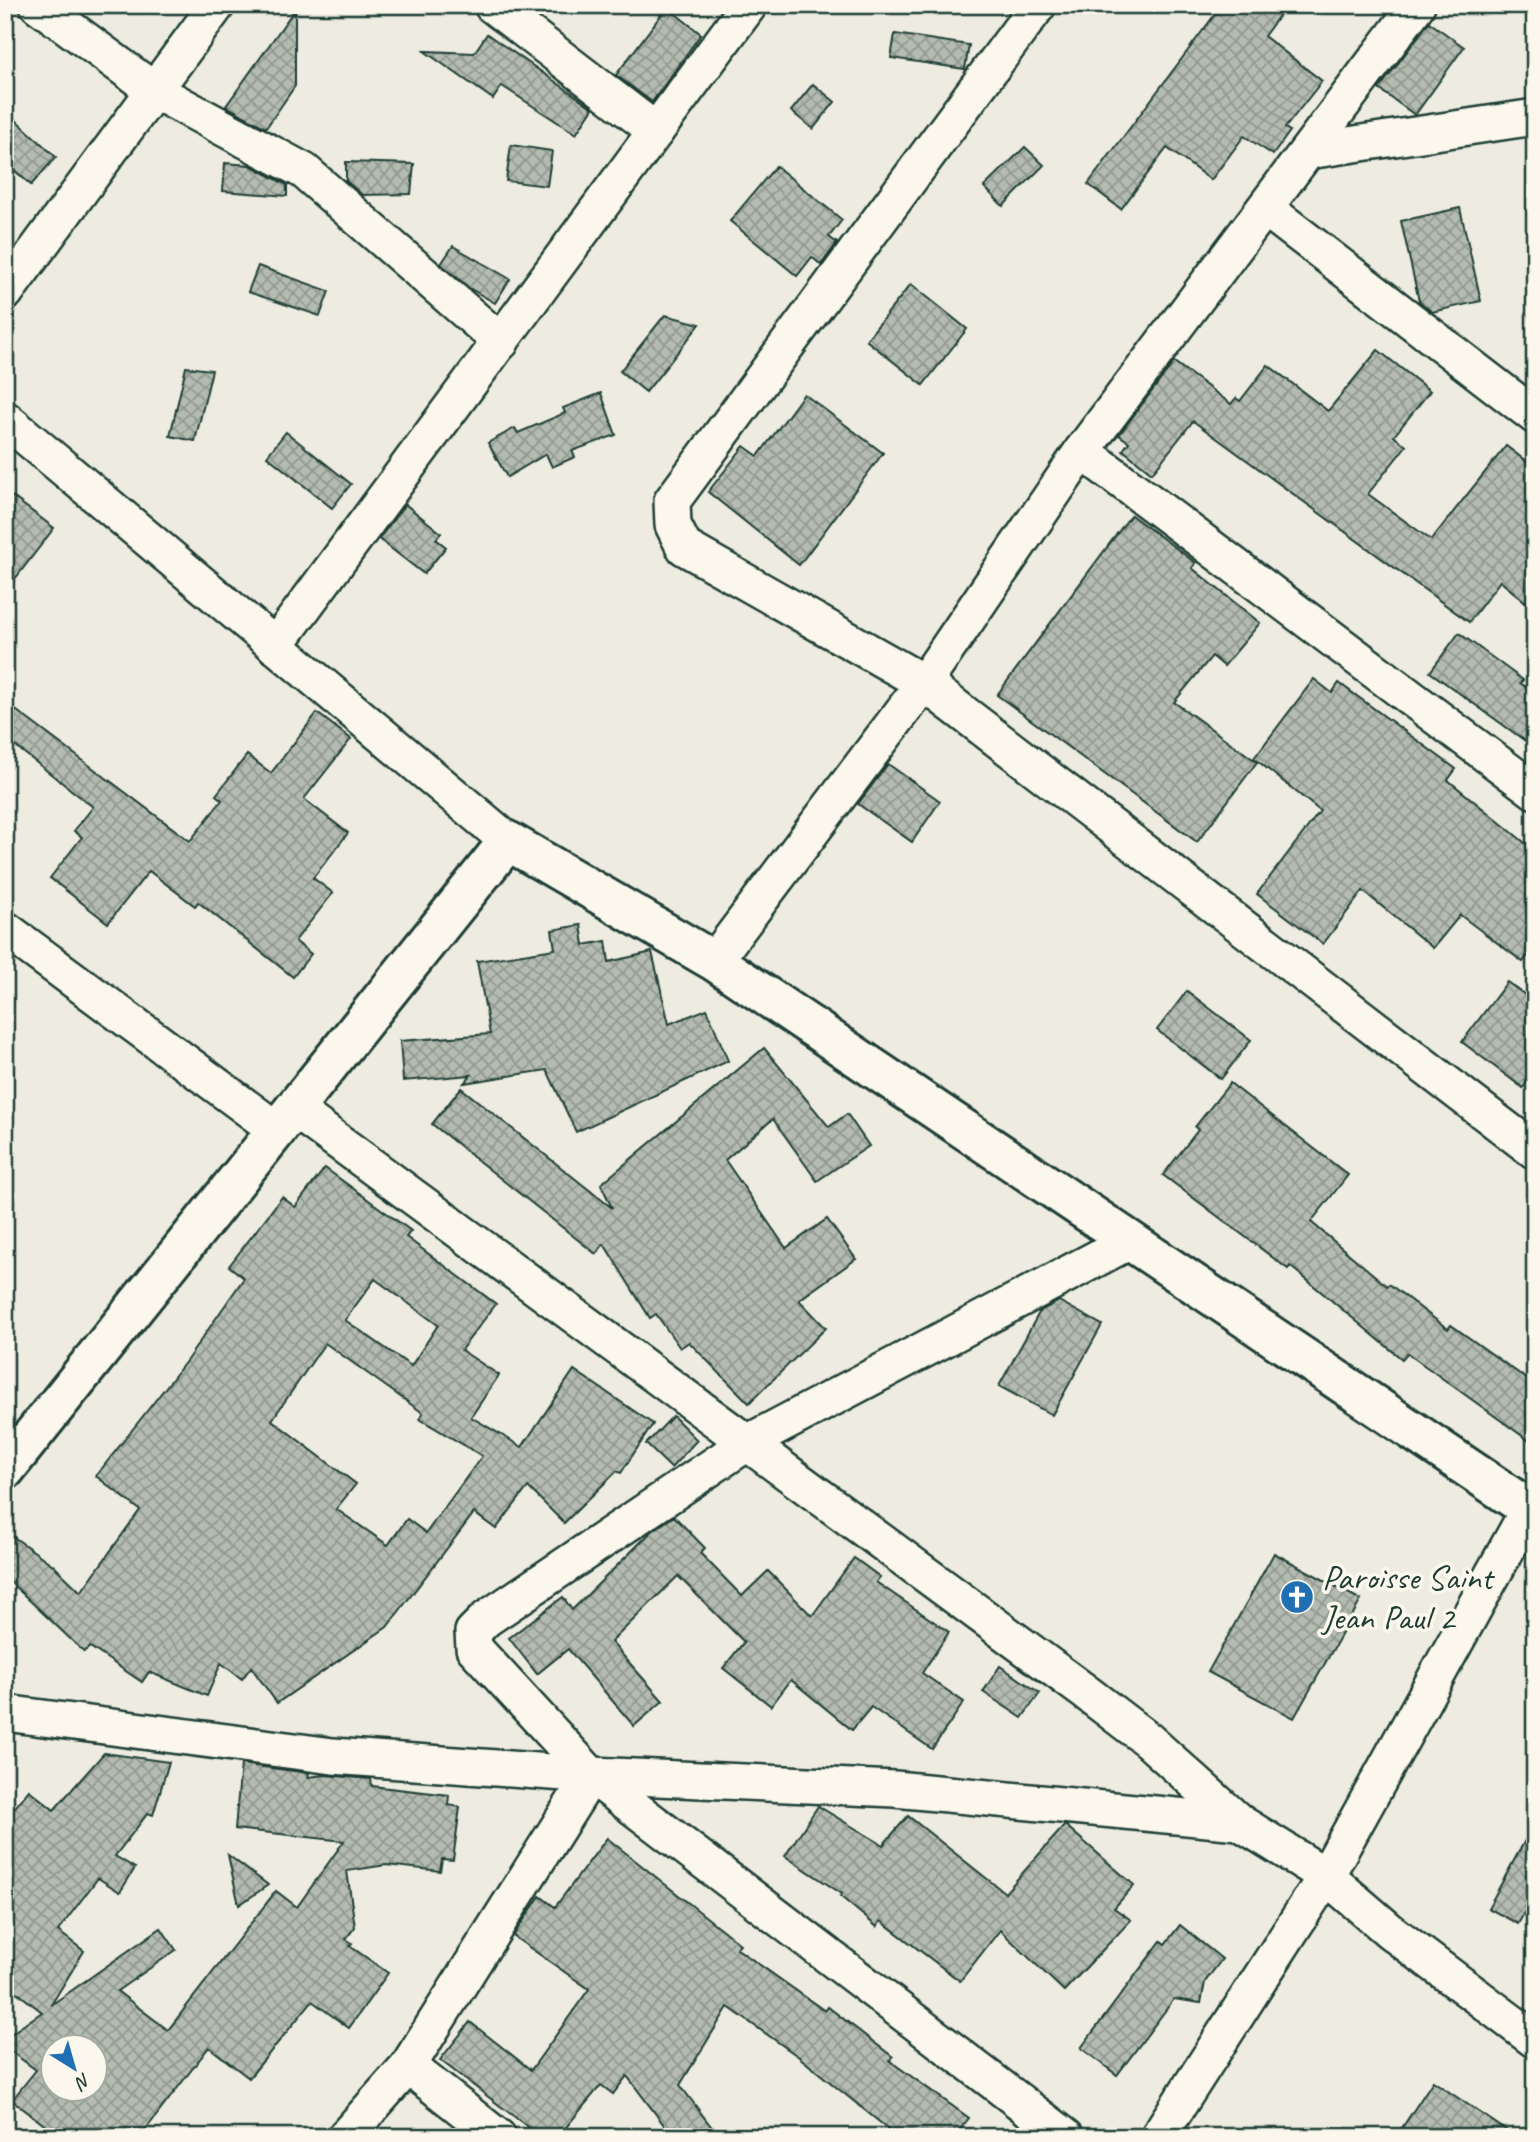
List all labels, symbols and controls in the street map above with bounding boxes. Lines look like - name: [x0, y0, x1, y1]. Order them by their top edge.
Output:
- place label: Paroisse Saint Jean Paul 2: [1320, 1555, 1496, 1640]
- church icon: Paroisse Saint Jean Paul 2: [1278, 1578, 1316, 1616]
- north arrow: [38, 2034, 108, 2104]
- text: N: [69, 2068, 96, 2096]

